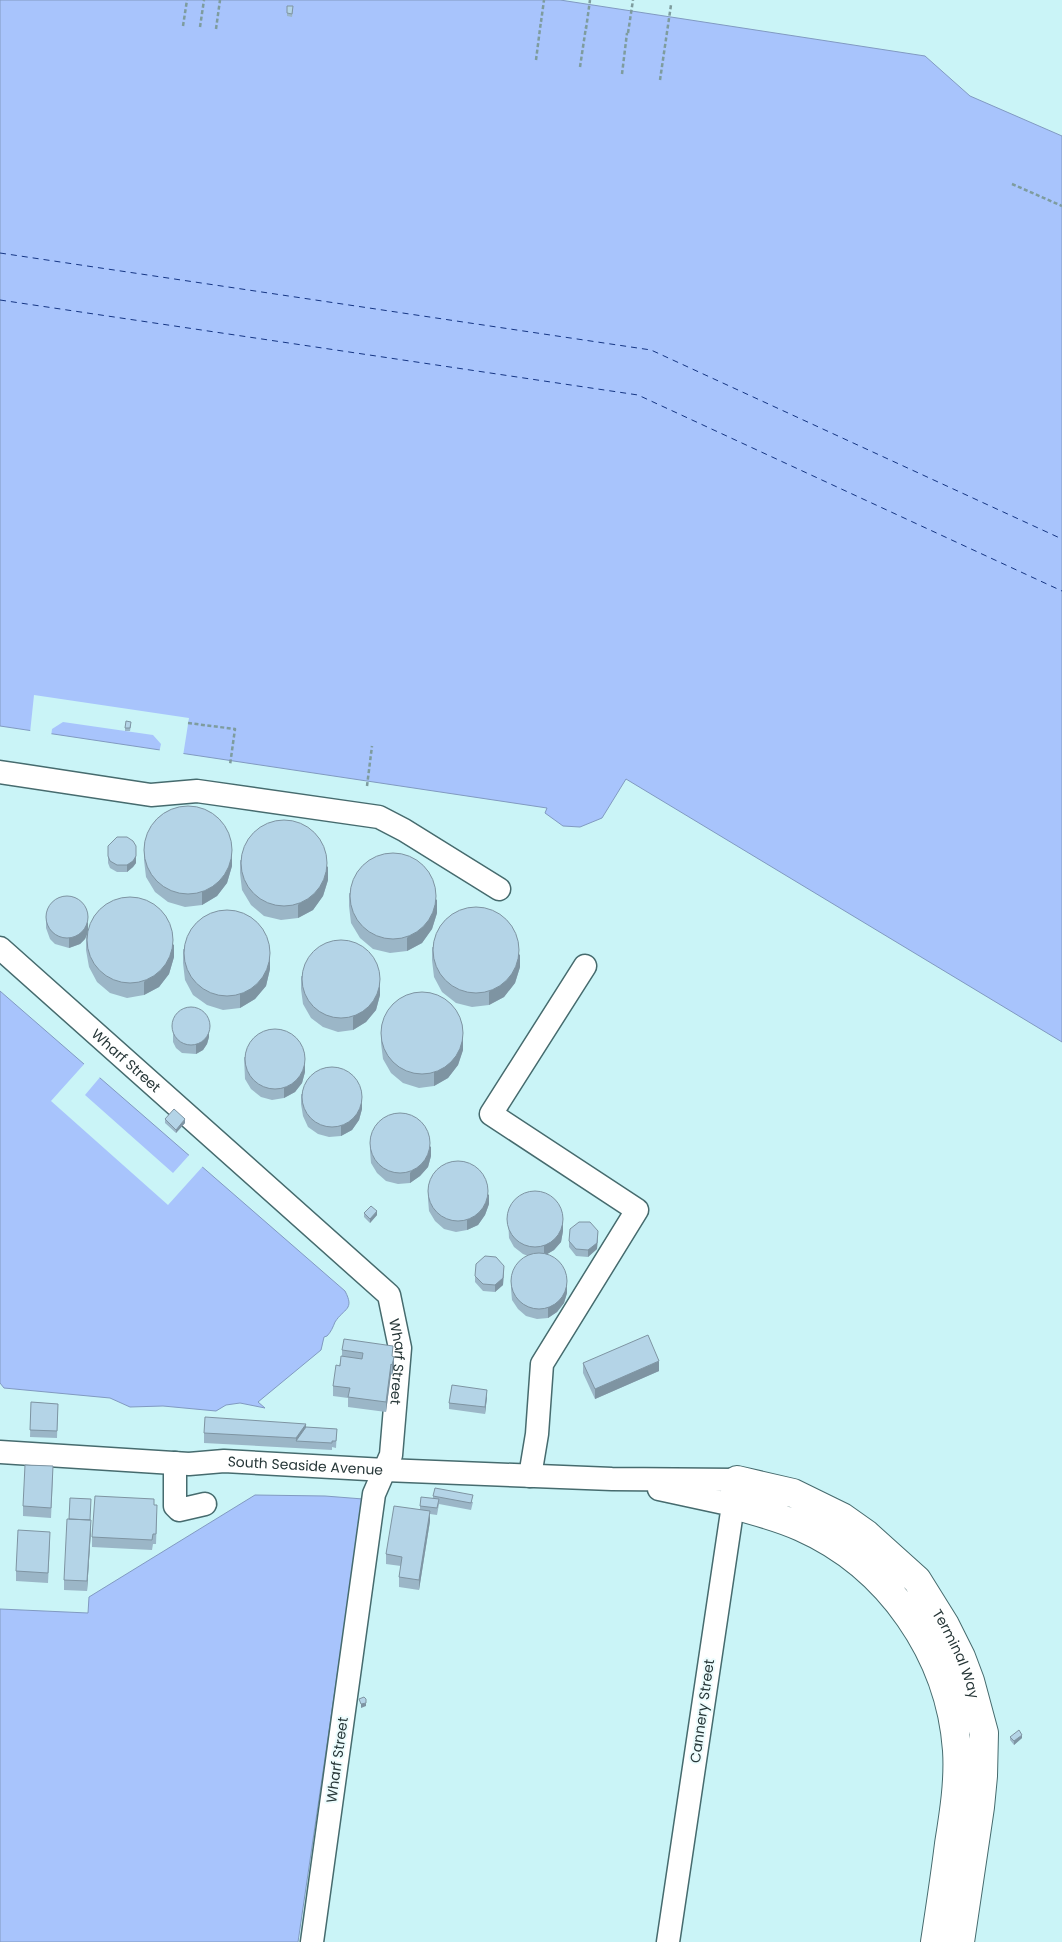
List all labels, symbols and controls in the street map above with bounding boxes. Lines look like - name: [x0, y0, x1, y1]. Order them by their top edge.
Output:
- street label: Wharf Street: [87, 1024, 165, 1097]
- street label: Wharf Street: [384, 1317, 410, 1406]
- street label: South Seaside Avenue: [227, 1451, 384, 1480]
- street label: Terminal Way: [927, 1605, 984, 1701]
- street label: Cannery Street: [685, 1658, 719, 1764]
- street label: Wharf Street: [321, 1716, 353, 1804]

